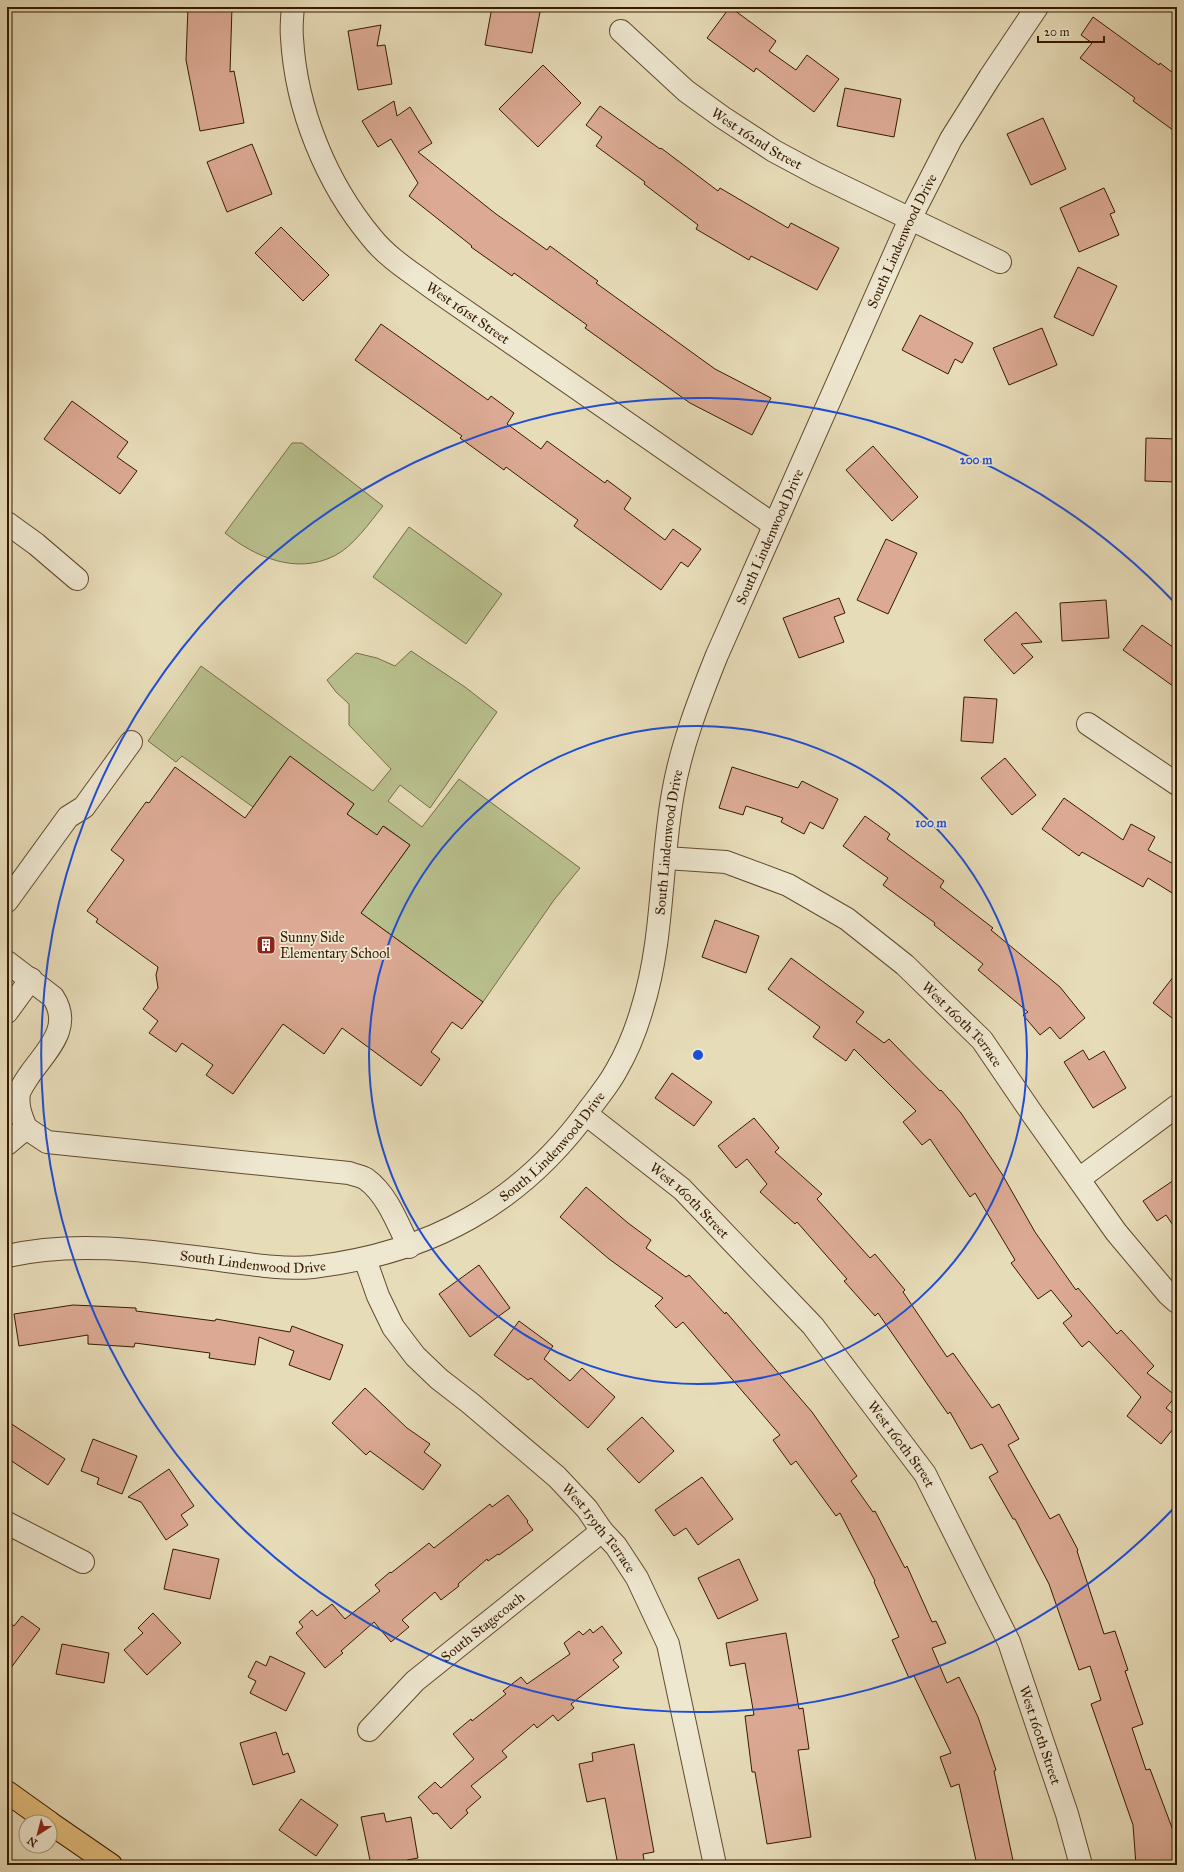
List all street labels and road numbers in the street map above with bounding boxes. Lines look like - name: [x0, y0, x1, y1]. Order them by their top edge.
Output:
- street label: West 162nd Street: [708, 104, 805, 174]
- street label: South Lindenwood Drive: [864, 171, 941, 311]
- street label: West 161st Street: [423, 278, 513, 348]
- street label: South Lindenwood Drive: [732, 466, 807, 607]
- street label: South Lindenwood Drive: [652, 768, 687, 916]
- street label: West 160th Terrace: [918, 978, 1006, 1070]
- street label: South Lindenwood Drive: [496, 1088, 609, 1206]
- street label: West 160th Street: [646, 1159, 733, 1242]
- street label: South Lindenwood Drive: [179, 1247, 327, 1277]
- street label: West 160th Street: [864, 1398, 938, 1490]
- street label: West 159th Terrace: [558, 1480, 639, 1576]
- street label: South Stagecoach: [438, 1588, 528, 1666]
- street label: West 160th Street: [1015, 1684, 1064, 1787]

